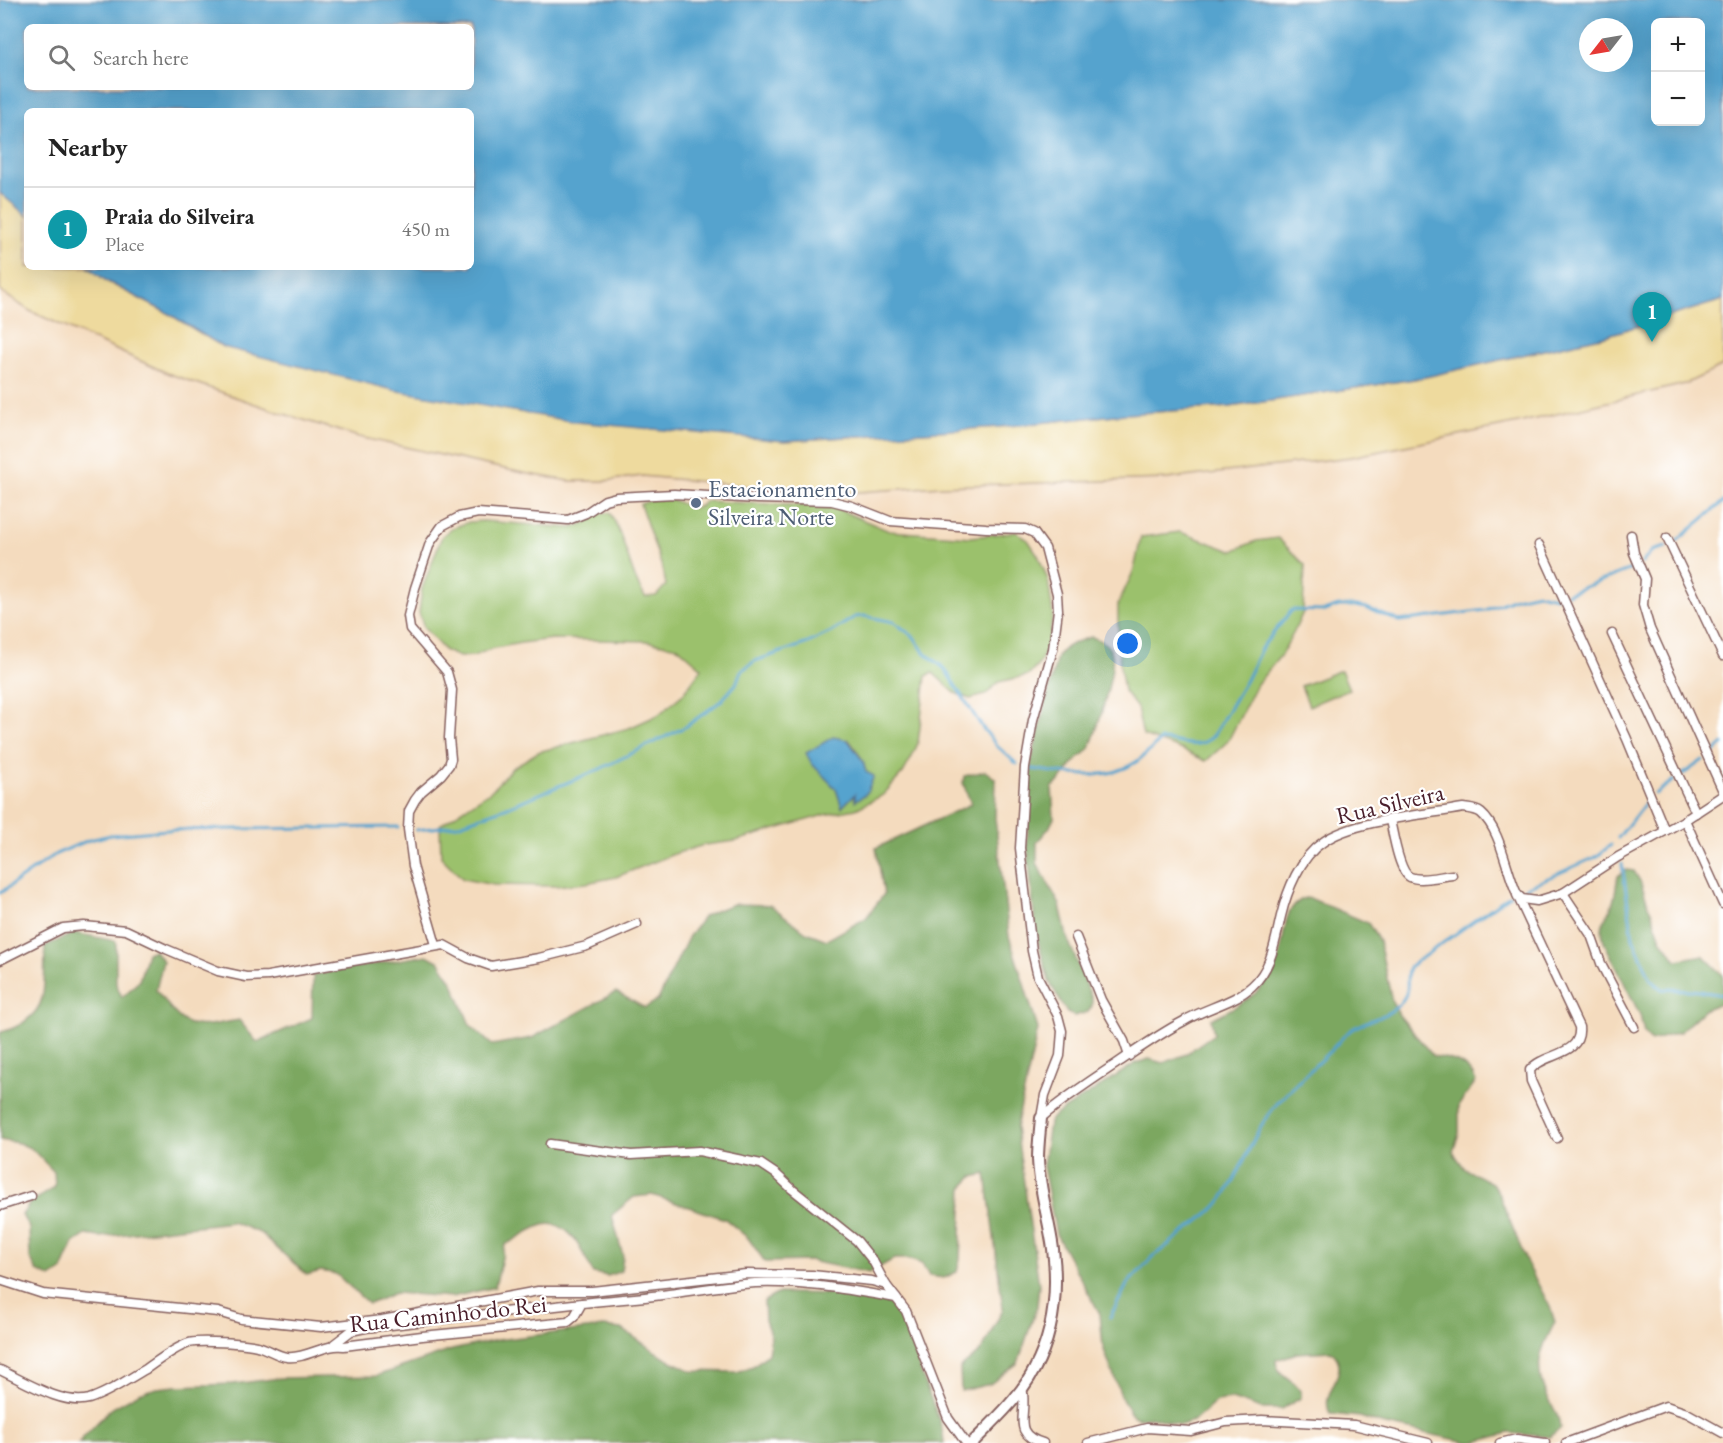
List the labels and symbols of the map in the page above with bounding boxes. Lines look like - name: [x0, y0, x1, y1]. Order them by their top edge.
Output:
- north arrow: [1579, 18, 1633, 72]
- pin: 1: [1632, 292, 1672, 342]
- place label: Estacionamento Silveira Norte: [708, 473, 856, 532]
- marker: Estacionamento Silveira Norte: [689, 496, 703, 510]
- your location: [1113, 629, 1142, 658]
- street label: Rua Silveira: [1333, 776, 1447, 831]
- street label: Rua Caminho do Rei: [348, 1288, 548, 1339]

